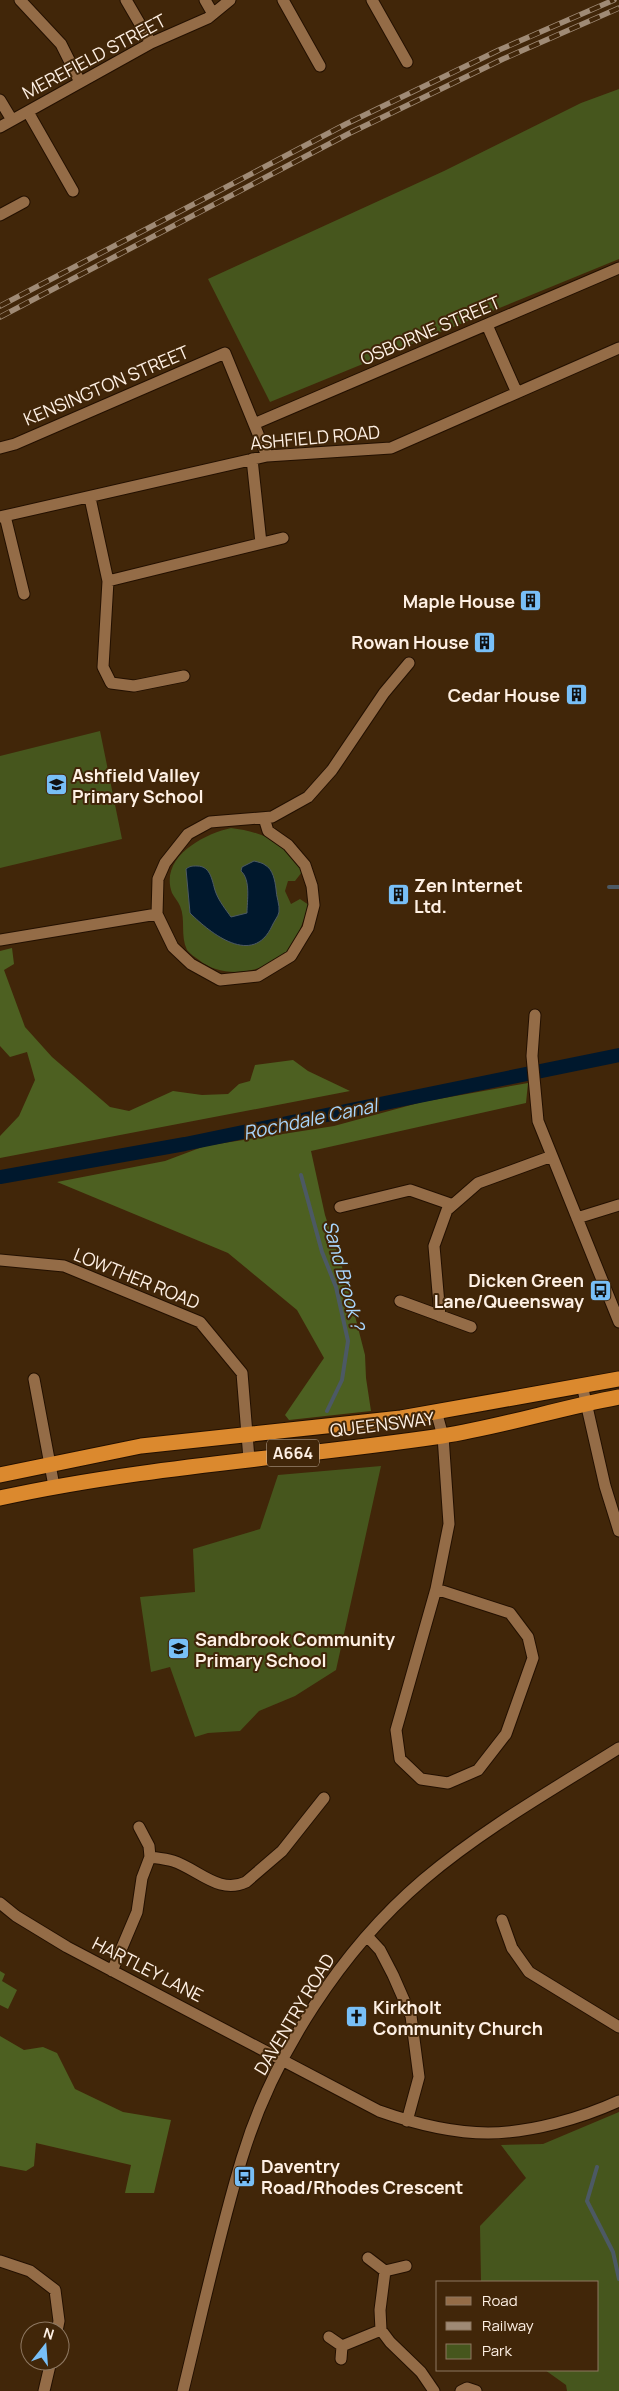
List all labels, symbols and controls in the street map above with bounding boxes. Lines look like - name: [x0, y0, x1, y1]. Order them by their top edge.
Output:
- street label: MEREFIELD STREET: [18, 8, 170, 104]
- street label: OSBORNE STREET: [356, 290, 504, 370]
- street label: KENSINGTON STREET: [20, 339, 193, 431]
- street label: ASHFIELD ROAD: [249, 419, 381, 455]
- place label: Maple House: [403, 589, 515, 613]
- building icon: Maple House: [519, 589, 543, 613]
- place label: Rowan House: [351, 630, 469, 654]
- building icon: Rowan House: [473, 630, 497, 654]
- place label: Cedar House: [448, 683, 560, 707]
- building icon: Cedar House: [564, 683, 588, 707]
- place label: Ashfield Valley Primary School: [72, 763, 204, 808]
- school or university icon: Ashfield Valley Primary School: [44, 773, 68, 797]
- place label: Zen Internet Ltd.: [414, 873, 523, 918]
- building icon: Zen Internet Ltd.: [386, 883, 410, 907]
- water label: Rochdale Canal: [240, 1092, 382, 1146]
- water label: Sand Brook ?: [317, 1217, 372, 1335]
- street label: LOWTHER ROAD: [70, 1242, 204, 1314]
- place label: Dicken Green Lane/Queensway: [434, 1268, 584, 1313]
- bus stop icon: Dicken Green Lane/Queensway: [588, 1278, 612, 1302]
- street label: QUEENSWAY: [328, 1406, 437, 1442]
- road number: A664: [267, 1440, 319, 1466]
- place label: Sandbrook Community Primary School: [195, 1627, 395, 1672]
- school or university icon: Sandbrook Community Primary School: [167, 1637, 191, 1661]
- street label: HARTLEY LANE: [89, 1931, 207, 2007]
- street label: DAVENTRY ROAD: [248, 1949, 340, 2079]
- place label: Kirkholt Community Church: [373, 1995, 543, 2040]
- church icon: Kirkholt Community Church: [345, 2005, 369, 2029]
- place label: Daventry Road/Rhodes Crescent: [261, 2154, 463, 2199]
- bus stop icon: Daventry Road/Rhodes Crescent: [233, 2164, 257, 2188]
- legend: [436, 2281, 599, 2371]
- text: Road: [482, 2290, 518, 2311]
- text: Railway: [482, 2315, 534, 2336]
- north arrow: [20, 2321, 70, 2371]
- text: N: [41, 2323, 57, 2344]
- text: Park: [482, 2340, 512, 2361]

